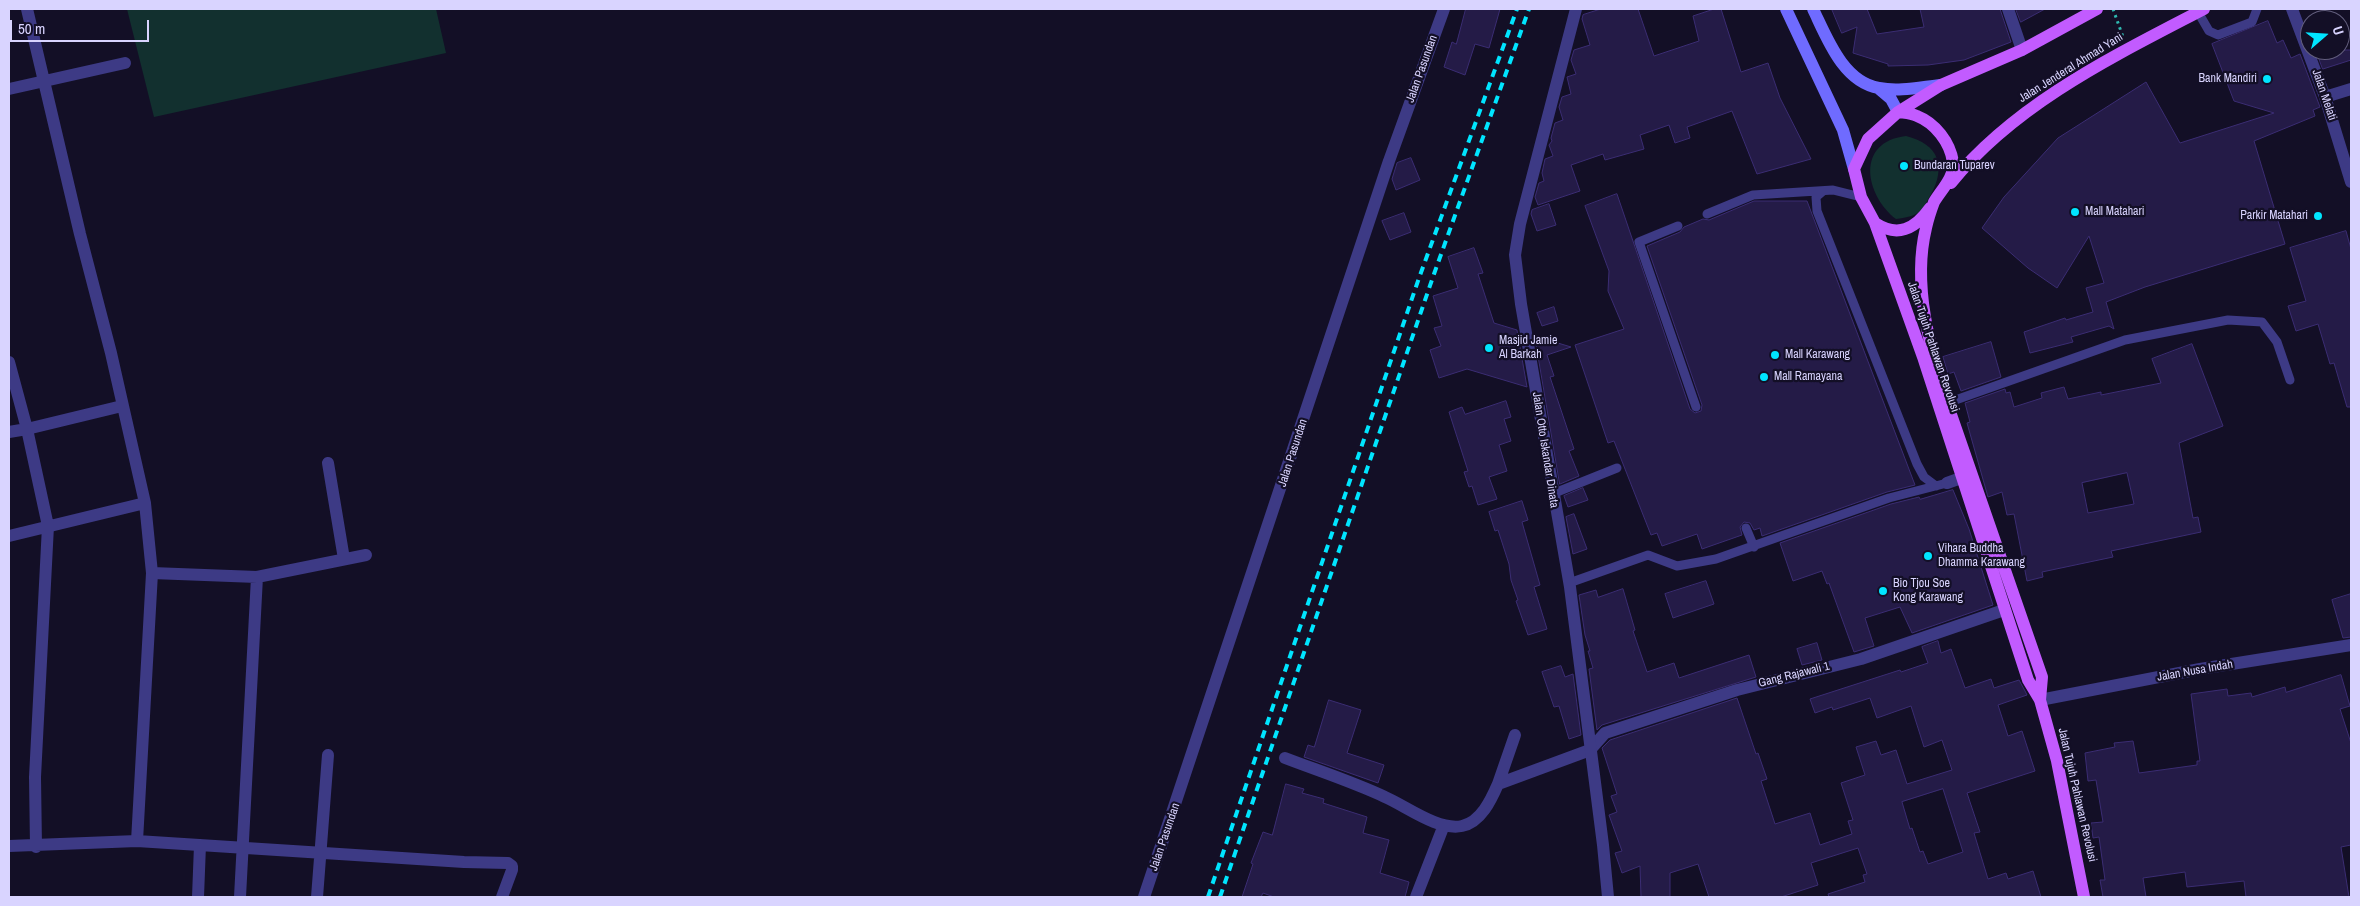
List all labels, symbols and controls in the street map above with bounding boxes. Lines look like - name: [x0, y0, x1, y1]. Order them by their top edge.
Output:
- scale bar: [12, 10, 151, 42]
- north arrow: [2300, 10, 2350, 60]
- text: 50 m: [18, 18, 45, 39]
- text: U: [2328, 24, 2348, 37]
- street label: Jalan Jenderal Ahmad Yani: [2016, 30, 2126, 106]
- street label: Jalan Pasundan: [1403, 33, 1441, 105]
- street label: Jalan Melati: [2309, 68, 2339, 122]
- place label: Bank Mandiri: [2198, 72, 2257, 86]
- marker: Bank Mandiri: [2261, 73, 2273, 85]
- place label: Bundaran Tuparev: [1914, 159, 1995, 173]
- marker: Bundaran Tuparev: [1898, 160, 1910, 172]
- place label: Mall Matahari: [2085, 205, 2145, 219]
- marker: Mall Matahari: [2069, 206, 2081, 218]
- place label: Parkir Matahari: [2240, 209, 2308, 223]
- marker: Parkir Matahari: [2312, 210, 2324, 222]
- street label: Jalan Tujuh Pahlawan Revolusi: [1904, 280, 1962, 414]
- place label: Masjid Jamie Al Barkah: [1499, 334, 1558, 362]
- marker: Masjid Jamie Al Barkah: [1483, 342, 1495, 354]
- place label: Mall Karawang: [1785, 348, 1850, 362]
- marker: Mall Karawang: [1769, 349, 1781, 361]
- place label: Mall Ramayana: [1774, 370, 1842, 384]
- marker: Mall Ramayana: [1758, 371, 1770, 383]
- street label: Jalan Otto Iskandar Dinata: [1529, 391, 1561, 509]
- street label: Jalan Pasundan: [1275, 417, 1311, 489]
- place label: Vihara Buddha Dhamma Karawang: [1938, 542, 2025, 570]
- marker: Vihara Buddha Dhamma Karawang: [1922, 550, 1934, 562]
- place label: Bio Tjou Soe Kong Karawang: [1893, 577, 1963, 605]
- marker: Bio Tjou Soe Kong Karawang: [1877, 585, 1889, 597]
- street label: Jalan Nusa Indah: [2156, 657, 2234, 685]
- street label: Gang Rajawali 1: [1757, 659, 1831, 691]
- street label: Jalan Tujuh Pahlawan Revolusi: [2055, 727, 2099, 863]
- street label: Jalan Pasundan: [1147, 801, 1183, 873]

